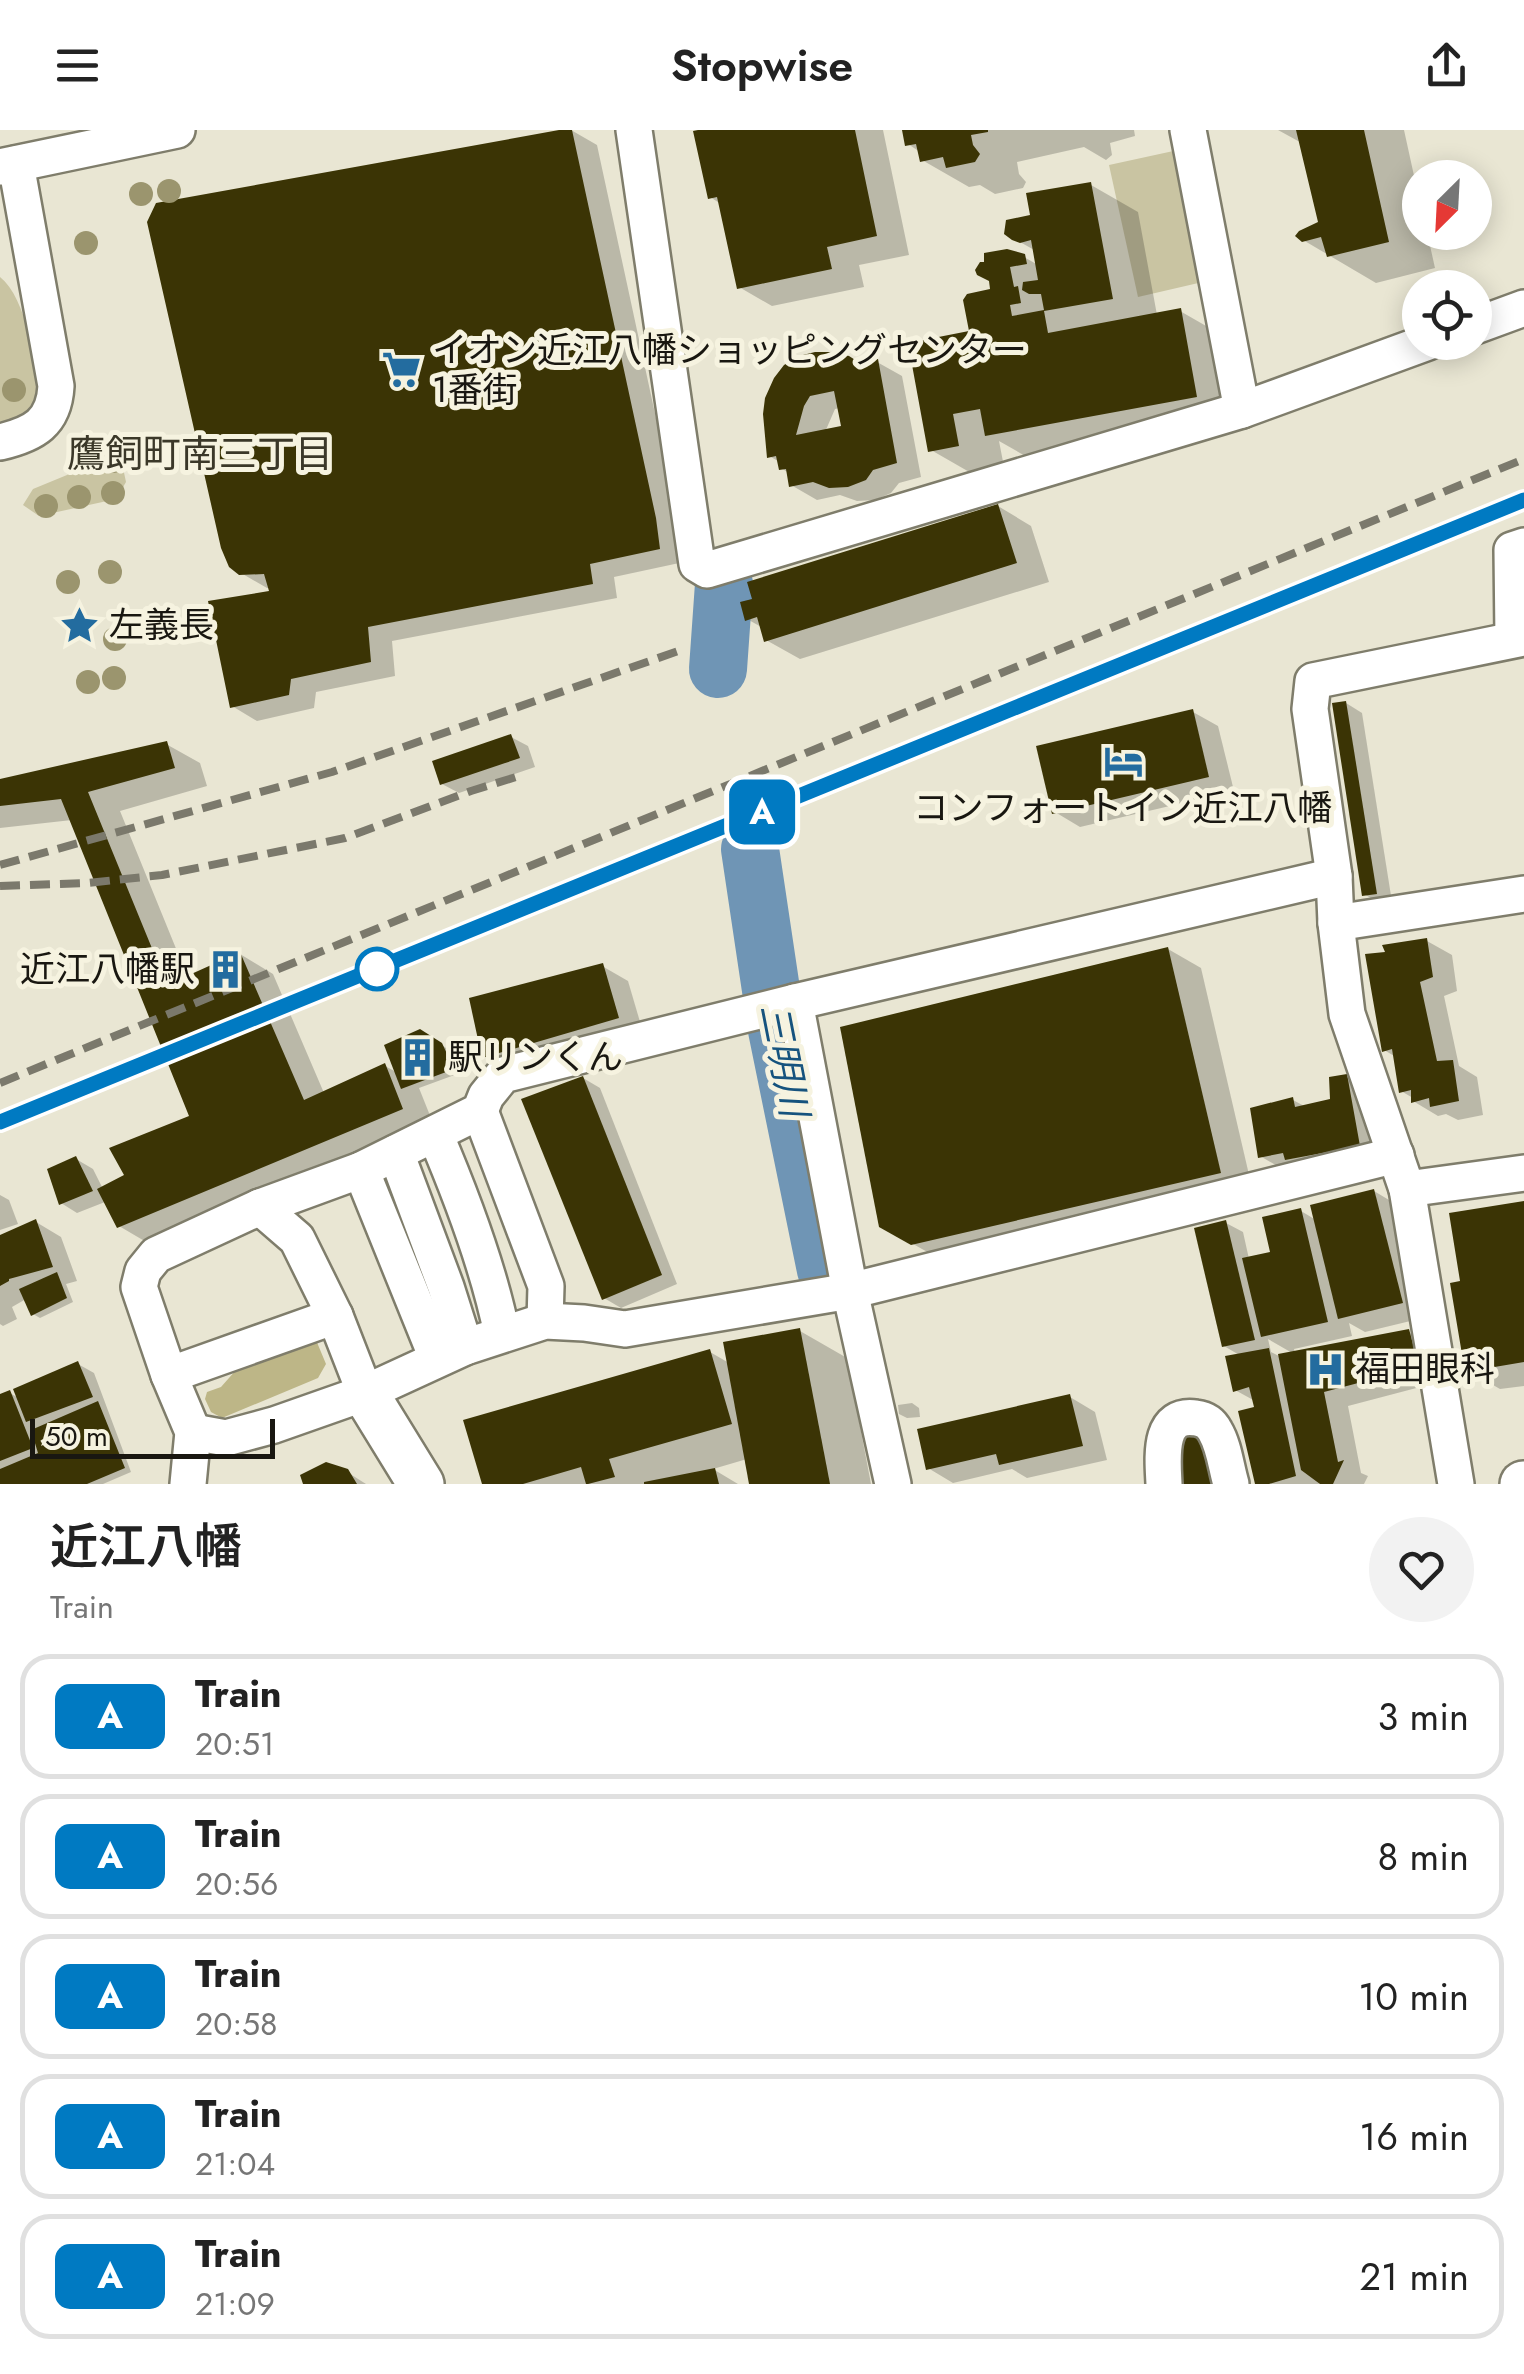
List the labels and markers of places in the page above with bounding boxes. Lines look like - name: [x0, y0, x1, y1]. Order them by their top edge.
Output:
- place label: イオン近江八幡ショッピングセンター 1番街: [432, 325, 1027, 415]
- supermarket icon: イオン近江八幡ショッピングセンター 1番街: [381, 349, 423, 391]
- place label: 左義長: [109, 600, 214, 650]
- place icon: 左義長: [58, 604, 100, 646]
- hotel icon: コンフォートイン近江八幡: [1102, 740, 1144, 782]
- place label: コンフォートイン近江八幡: [914, 783, 1332, 833]
- place label: 近江八幡駅: [20, 944, 195, 994]
- building icon: 近江八幡駅: [204, 948, 246, 990]
- unlabelled marker: [356, 948, 398, 990]
- place label: 駅リンくん: [448, 1032, 623, 1082]
- building icon: 駅リンくん: [397, 1036, 439, 1078]
- place label: 福田眼科: [1355, 1344, 1495, 1394]
- hospital icon: 福田眼科: [1304, 1348, 1346, 1390]

